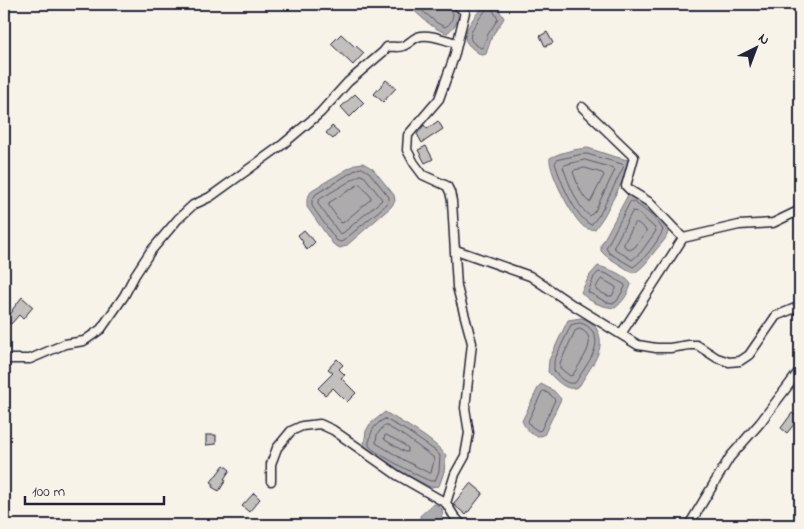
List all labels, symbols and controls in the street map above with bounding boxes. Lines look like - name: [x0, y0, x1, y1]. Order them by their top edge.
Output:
- north arrow: [732, 22, 782, 72]
- text: N: [753, 28, 774, 50]
- scale bar: [25, 474, 164, 506]
- text: 100 m: [32, 481, 65, 503]

